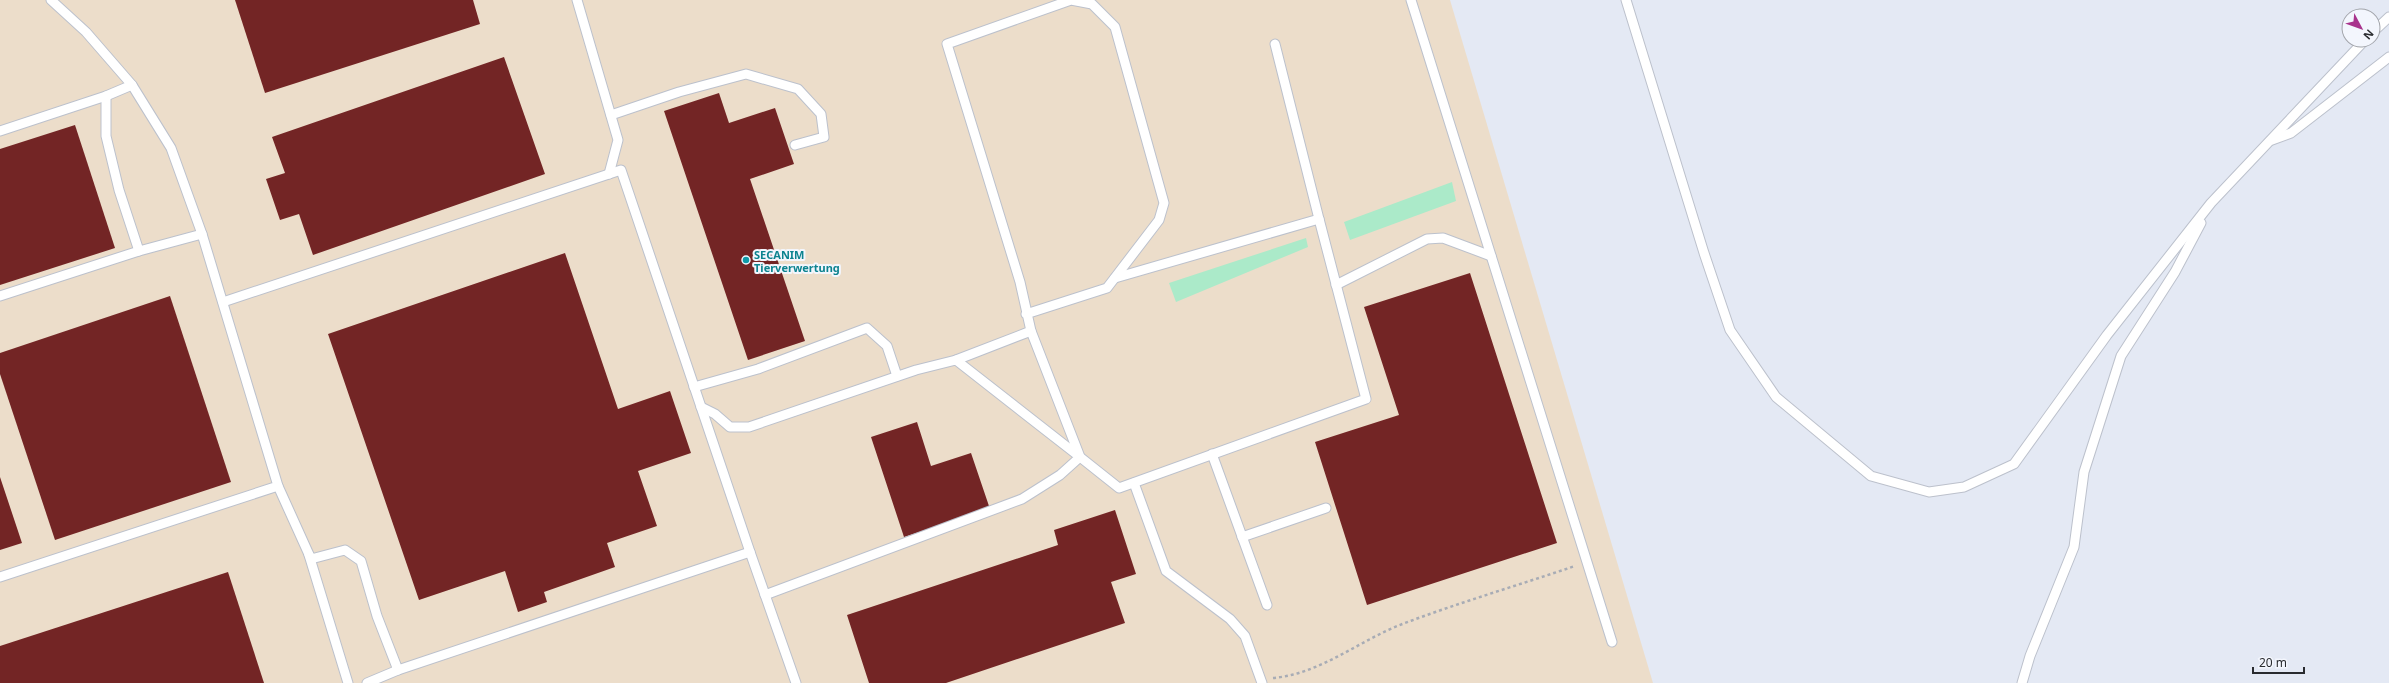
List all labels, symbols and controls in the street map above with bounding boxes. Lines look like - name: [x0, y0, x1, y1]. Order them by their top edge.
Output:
- north arrow: [2341, 8, 2381, 48]
- text: N: [2360, 27, 2378, 43]
- place label: SECANIM Tierverwertung: [754, 247, 840, 275]
- marker: SECANIM Tierverwertung: [741, 255, 751, 265]
- scale bar: [2253, 649, 2304, 675]
- text: 20 m: [2259, 654, 2287, 671]

